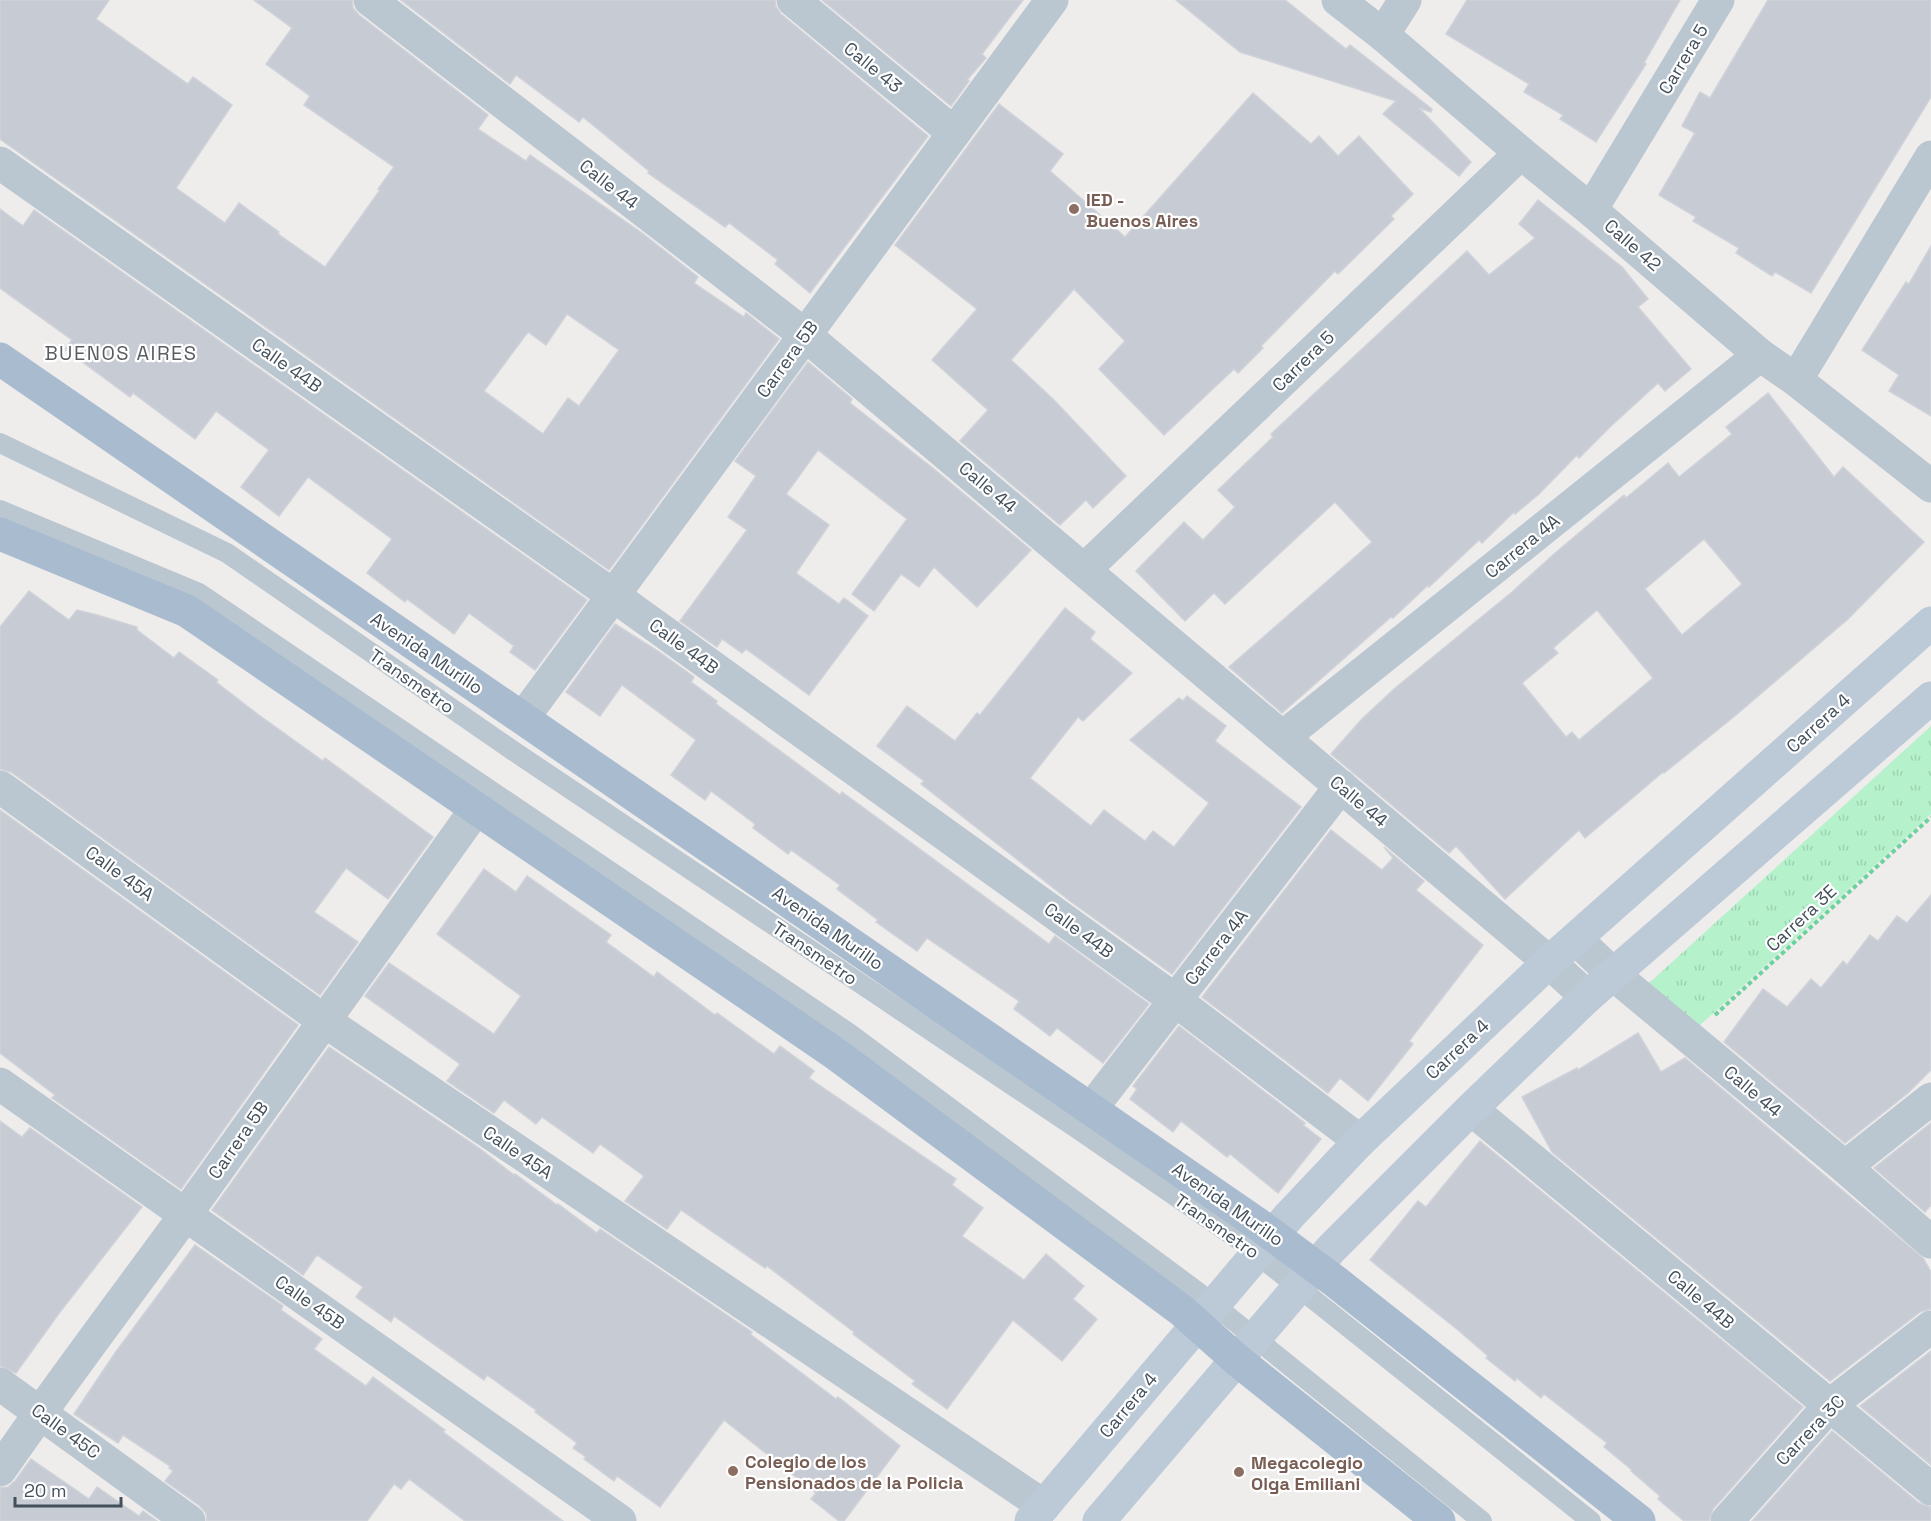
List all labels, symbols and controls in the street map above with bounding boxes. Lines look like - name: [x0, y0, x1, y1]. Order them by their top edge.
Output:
- street label: Carrera 5: [1653, 20, 1713, 98]
- street label: Calle 43: [839, 37, 907, 97]
- street label: Calle 44: [575, 154, 643, 214]
- place label: IED - Buenos Aires: [1086, 188, 1198, 232]
- marker: IED - Buenos Aires: [1067, 202, 1081, 216]
- street label: Calle 42: [1600, 214, 1666, 276]
- street label: Carrera 5B: [751, 316, 823, 402]
- street label: Carrera 5: [1267, 326, 1339, 396]
- street label: Calle 44B: [247, 333, 327, 397]
- district label: BUENOS AIRES: [44, 340, 198, 366]
- street label: Calle 44: [954, 456, 1022, 518]
- street label: Carrera 4A: [1480, 509, 1564, 583]
- street label: Avenida Murillo: [366, 607, 488, 699]
- street label: Calle 44B: [645, 613, 723, 679]
- street label: Transmetro: [365, 643, 459, 719]
- street label: Carrera 4: [1781, 688, 1855, 758]
- street label: Calle 44: [1325, 770, 1393, 832]
- street label: Calle 45A: [81, 840, 159, 906]
- street label: Carrera 3E: [1761, 879, 1841, 957]
- street label: Avenida Murillo: [768, 881, 888, 975]
- street label: Calle 44B: [1040, 897, 1118, 963]
- street label: Carrera 4A: [1179, 905, 1253, 989]
- street label: Transmetro: [768, 916, 862, 990]
- street label: Carrera 4: [1420, 1014, 1494, 1084]
- street label: Calle 44: [1719, 1060, 1787, 1122]
- street label: Carrera 5B: [203, 1097, 273, 1183]
- street label: Calle 45A: [479, 1120, 557, 1184]
- street label: Avenida Murillo: [1168, 1157, 1288, 1251]
- street label: Transmetro: [1170, 1188, 1264, 1264]
- street label: Calle 44B: [1663, 1264, 1739, 1334]
- street label: Calle 45B: [271, 1270, 349, 1334]
- street label: Carrera 4: [1094, 1368, 1162, 1442]
- street label: Carrera 3C: [1771, 1390, 1849, 1470]
- street label: Calle 45C: [27, 1398, 105, 1464]
- place label: Colegio de los Pensionados de la Policia: [745, 1450, 964, 1494]
- place label: Megacolegio Olga Emiliani: [1251, 1451, 1363, 1495]
- marker: Colegio de los Pensionados de la Policia: [726, 1464, 740, 1478]
- marker: Megacolegio Olga Emiliani: [1232, 1465, 1246, 1479]
- scale bar: [15, 1470, 122, 1508]
- text: 20 m: [24, 1479, 67, 1502]

